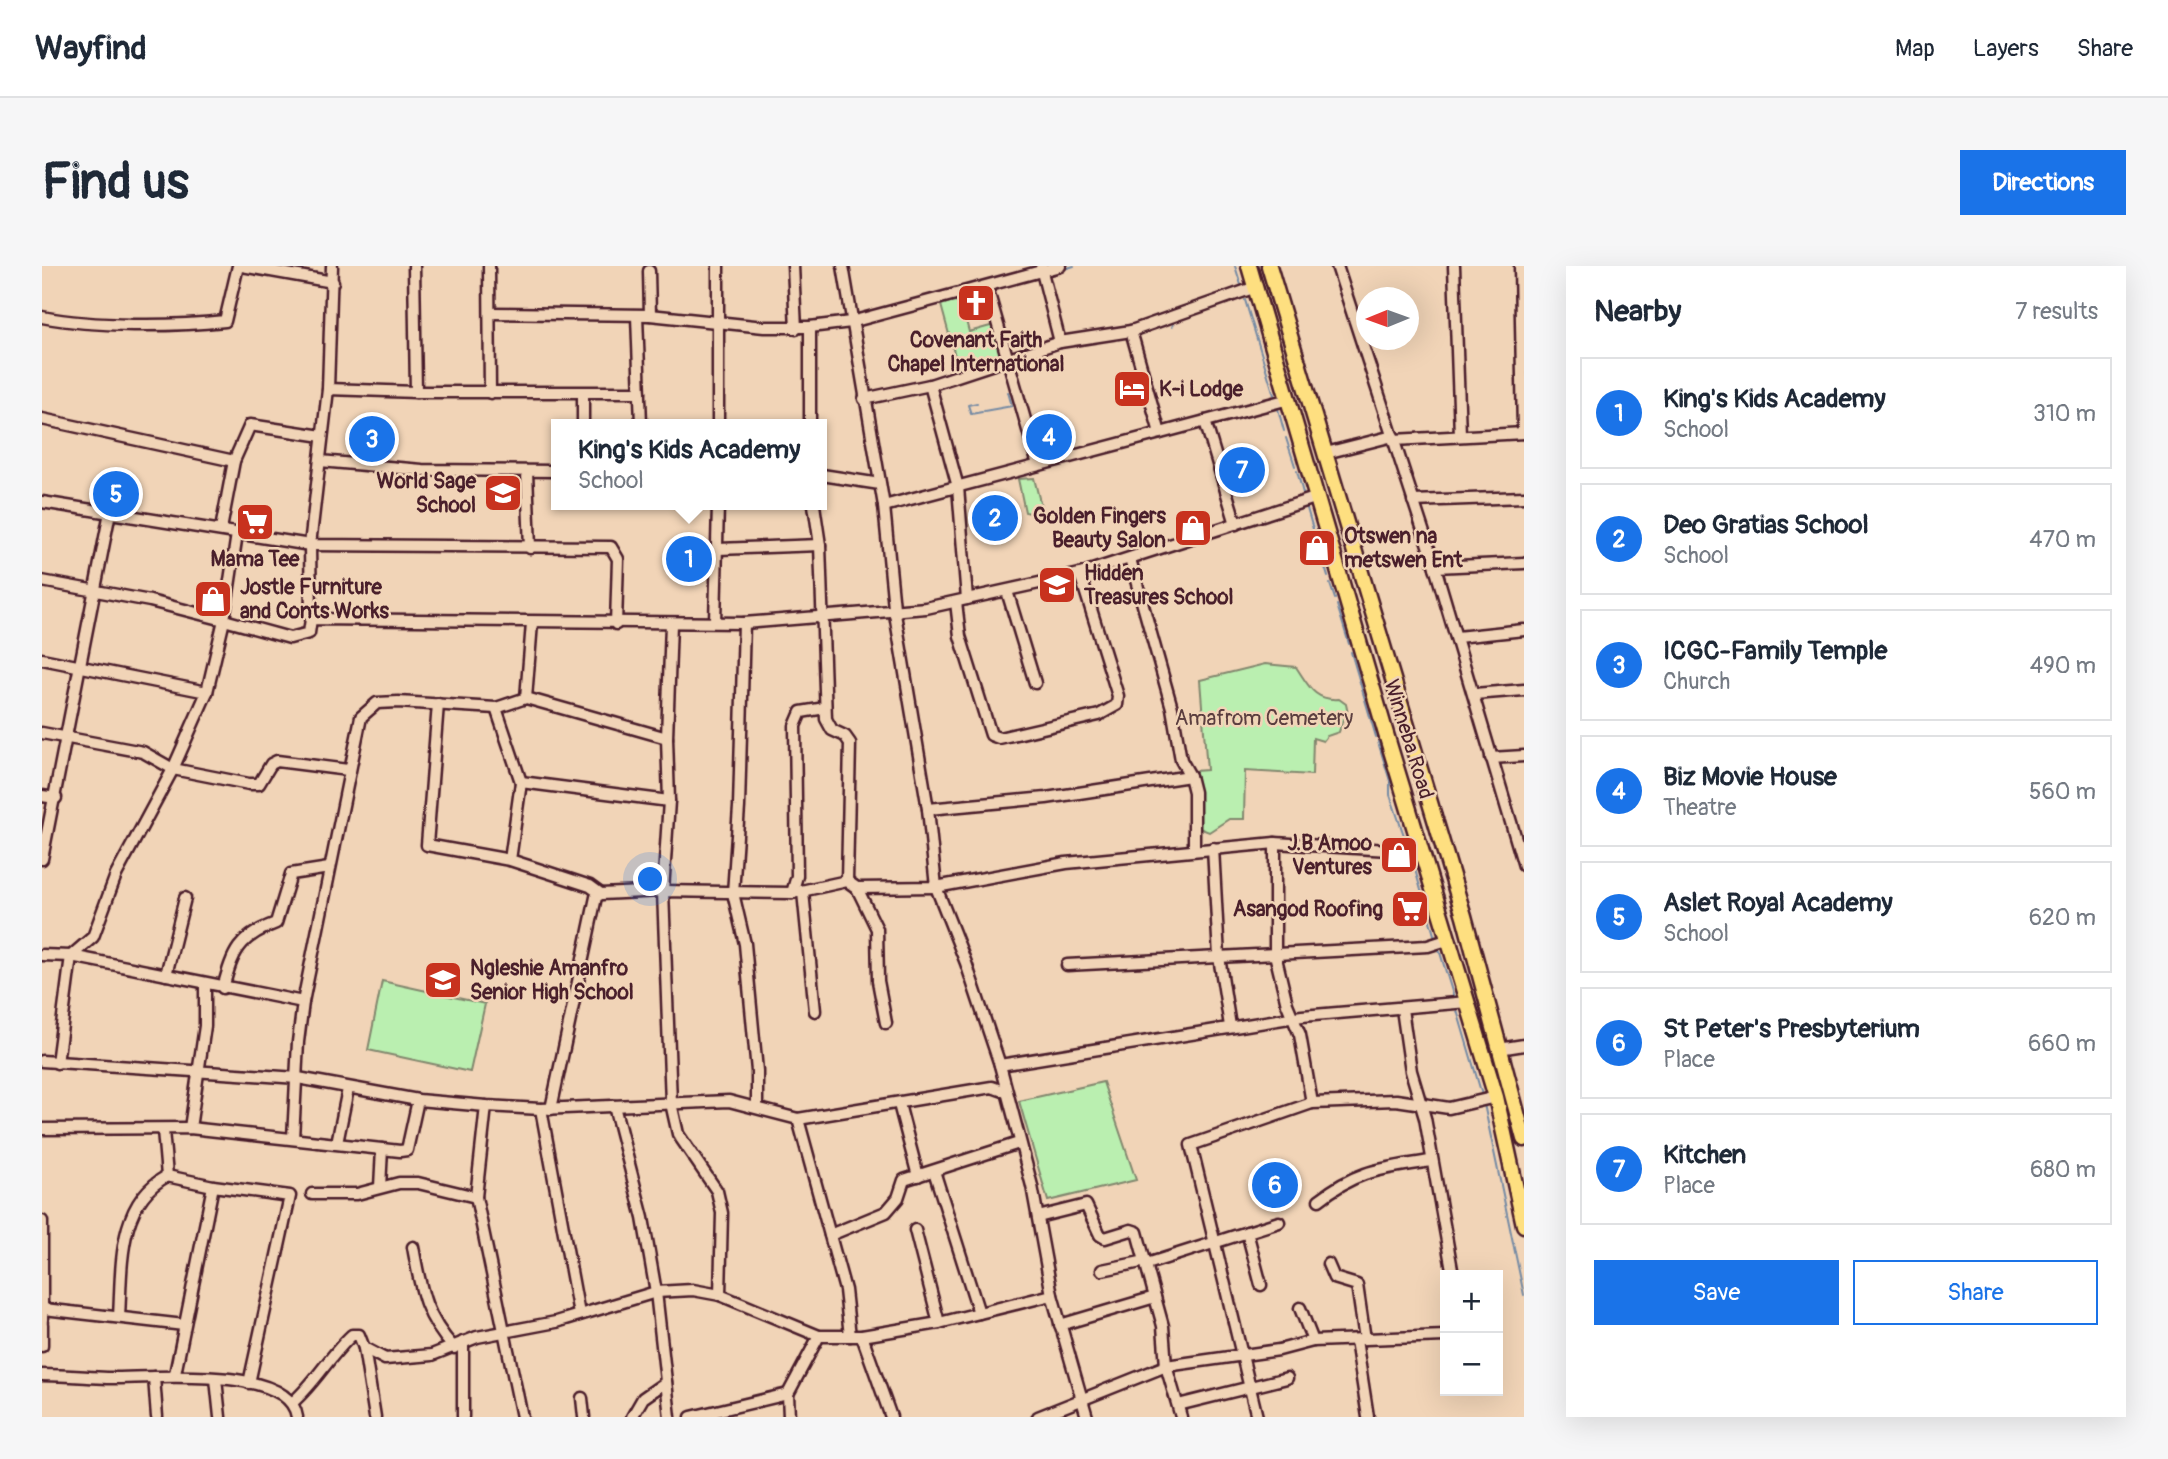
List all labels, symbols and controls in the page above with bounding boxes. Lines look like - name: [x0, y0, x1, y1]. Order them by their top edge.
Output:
- text: Wayfind: [35, 28, 147, 69]
- text: Map: [1895, 34, 1935, 63]
- text: Layers: [1973, 34, 2039, 63]
- text: Share: [2077, 34, 2133, 63]
- button: Directions: [1960, 150, 2126, 215]
- text: Find us: [42, 152, 189, 213]
- church icon: Covenant Faith Chapel International: [955, 282, 997, 324]
- north arrow: [1356, 287, 1419, 350]
- text: Nearby: [1594, 293, 1681, 330]
- text: 7 results: [2015, 297, 2098, 326]
- place label: Covenant Faith Chapel International: [887, 327, 1065, 378]
- hotel icon: K-i Lodge: [1111, 368, 1153, 410]
- place label: K-i Lodge: [1159, 376, 1244, 403]
- text: King's Kids Academy: [1663, 383, 1885, 415]
- text: 1: [1615, 399, 1624, 428]
- text: 310 m: [2033, 399, 2096, 428]
- pin: 4: [1026, 411, 1072, 463]
- pin: 3: [349, 413, 395, 465]
- text: School: [1663, 415, 1729, 444]
- popup: [551, 419, 827, 510]
- text: King's Kids Academy: [578, 434, 800, 466]
- pin: 7: [1219, 444, 1265, 496]
- text: School: [578, 466, 644, 495]
- pin: 5: [93, 468, 139, 520]
- place label: World Sage School: [377, 468, 477, 519]
- school or university icon: World Sage School: [482, 472, 524, 514]
- pin: 2: [972, 492, 1018, 544]
- supermarket icon: Mama Tee: [234, 501, 276, 543]
- place label: Golden Fingers Beauty Salon: [1033, 503, 1167, 554]
- shop icon: Golden Fingers Beauty Salon: [1172, 507, 1214, 549]
- text: Deo Gratias School: [1663, 509, 1869, 541]
- place label: Otswen na metswen Ent: [1344, 523, 1463, 574]
- text: 2: [1613, 525, 1625, 554]
- text: 470 m: [2029, 525, 2096, 554]
- shop icon: Otswen na metswen Ent: [1296, 527, 1338, 569]
- pin: 1: [666, 533, 712, 585]
- text: School: [1663, 541, 1729, 570]
- place label: Mama Tee: [211, 546, 300, 573]
- place label: Hidden Treasures School: [1083, 560, 1233, 611]
- school or university icon: Hidden Treasures School: [1036, 564, 1078, 606]
- place label: Jostle Furniture and Conts Works: [240, 574, 389, 625]
- shop icon: Jostle Furniture and Conts Works: [192, 578, 234, 620]
- text: ICGC-Family Temple: [1663, 635, 1887, 667]
- text: 3: [1613, 651, 1625, 680]
- text: 490 m: [2030, 651, 2096, 680]
- text: Church: [1663, 667, 1730, 696]
- street label: Winneba Road: [1378, 676, 1440, 802]
- park label: Amafrom Cemetery: [1175, 705, 1353, 732]
- text: Biz Movie House: [1663, 761, 1837, 793]
- text: 4: [1612, 777, 1626, 806]
- text: 560 m: [2029, 777, 2096, 806]
- text: Theatre: [1663, 793, 1736, 822]
- place label: J.B Amoo Ventures: [1288, 830, 1373, 881]
- shop icon: J.B Amoo Ventures: [1378, 834, 1420, 876]
- your location: [633, 862, 667, 896]
- text: Aslet Royal Academy: [1663, 887, 1893, 919]
- supermarket icon: Asangod Roofing: [1389, 888, 1431, 930]
- place label: Asangod Roofing: [1233, 896, 1383, 923]
- text: 5: [1613, 903, 1625, 932]
- text: 620 m: [2029, 903, 2096, 932]
- text: School: [1663, 919, 1729, 948]
- place label: Ngleshie Amanfro Senior High School: [470, 955, 634, 1006]
- school or university icon: Ngleshie Amanfro Senior High School: [422, 959, 464, 1001]
- text: St Peter's Presbyterium: [1663, 1013, 1920, 1045]
- text: 6: [1612, 1029, 1626, 1058]
- text: 660 m: [2028, 1029, 2096, 1058]
- text: Place: [1663, 1045, 1715, 1074]
- text: Kitchen: [1663, 1139, 1746, 1171]
- text: 7: [1613, 1155, 1625, 1184]
- text: 680 m: [2030, 1155, 2096, 1184]
- pin: 6: [1252, 1159, 1298, 1211]
- text: Place: [1663, 1171, 1715, 1200]
- button: Save: [1594, 1260, 1839, 1325]
- button: Share: [1853, 1260, 2098, 1325]
- map controls: [1440, 1270, 1503, 1396]
- button: +: [1440, 1270, 1503, 1333]
- button: −: [1440, 1333, 1503, 1396]

